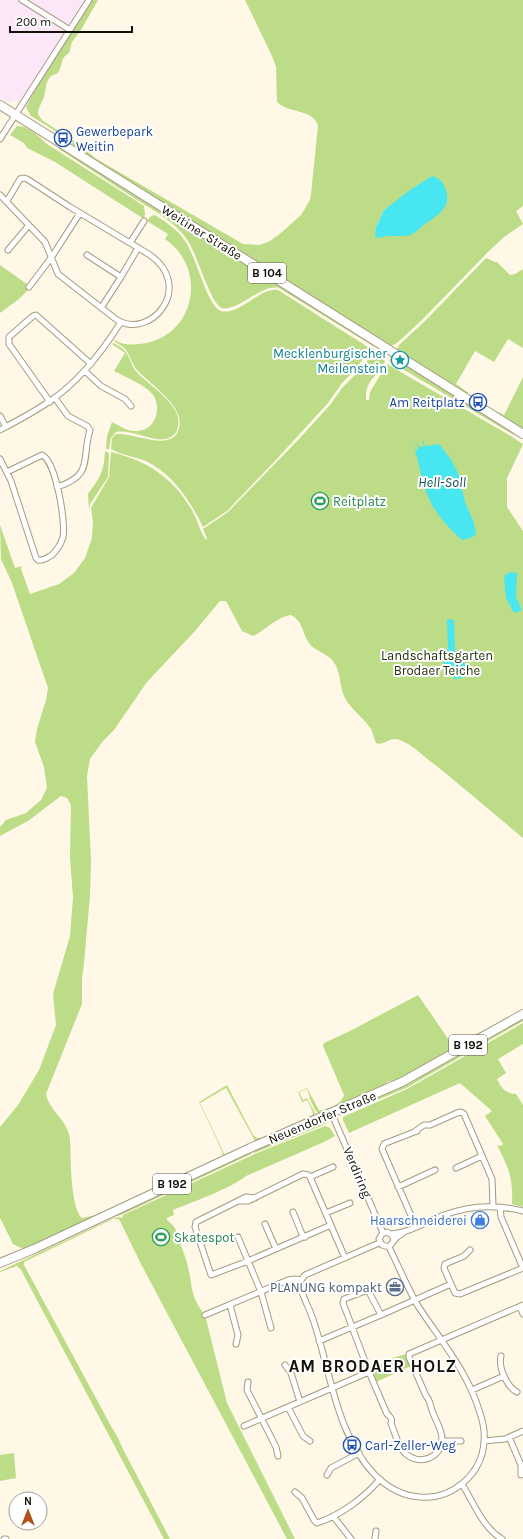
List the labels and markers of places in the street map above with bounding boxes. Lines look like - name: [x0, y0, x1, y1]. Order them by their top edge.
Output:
- place label: Gewerbepark Weitin: [76, 124, 153, 154]
- bus stop icon: Gewerbepark Weitin: [53, 128, 73, 148]
- place label: Mecklenburgischer Meilenstein: [273, 346, 387, 376]
- place icon: Mecklenburgischer Meilenstein: [390, 350, 410, 370]
- bus stop icon: Am Reitplatz: [468, 392, 488, 412]
- place label: Am Reitplatz: [389, 395, 465, 410]
- sports icon: Reitplatz: [310, 491, 330, 511]
- place label: Reitplatz: [333, 494, 386, 509]
- shop icon: Haarschneiderei: [470, 1210, 490, 1230]
- place label: Haarschneiderei: [370, 1213, 467, 1228]
- sports icon: Skatespot: [151, 1227, 171, 1247]
- place label: Skatespot: [174, 1230, 234, 1245]
- office icon: PLANUNG kompakt: [385, 1277, 405, 1297]
- place label: PLANUNG kompakt: [270, 1280, 382, 1295]
- bus stop icon: Carl-Zeller-Weg: [342, 1435, 362, 1455]
- place label: Carl-Zeller-Weg: [365, 1438, 456, 1453]

